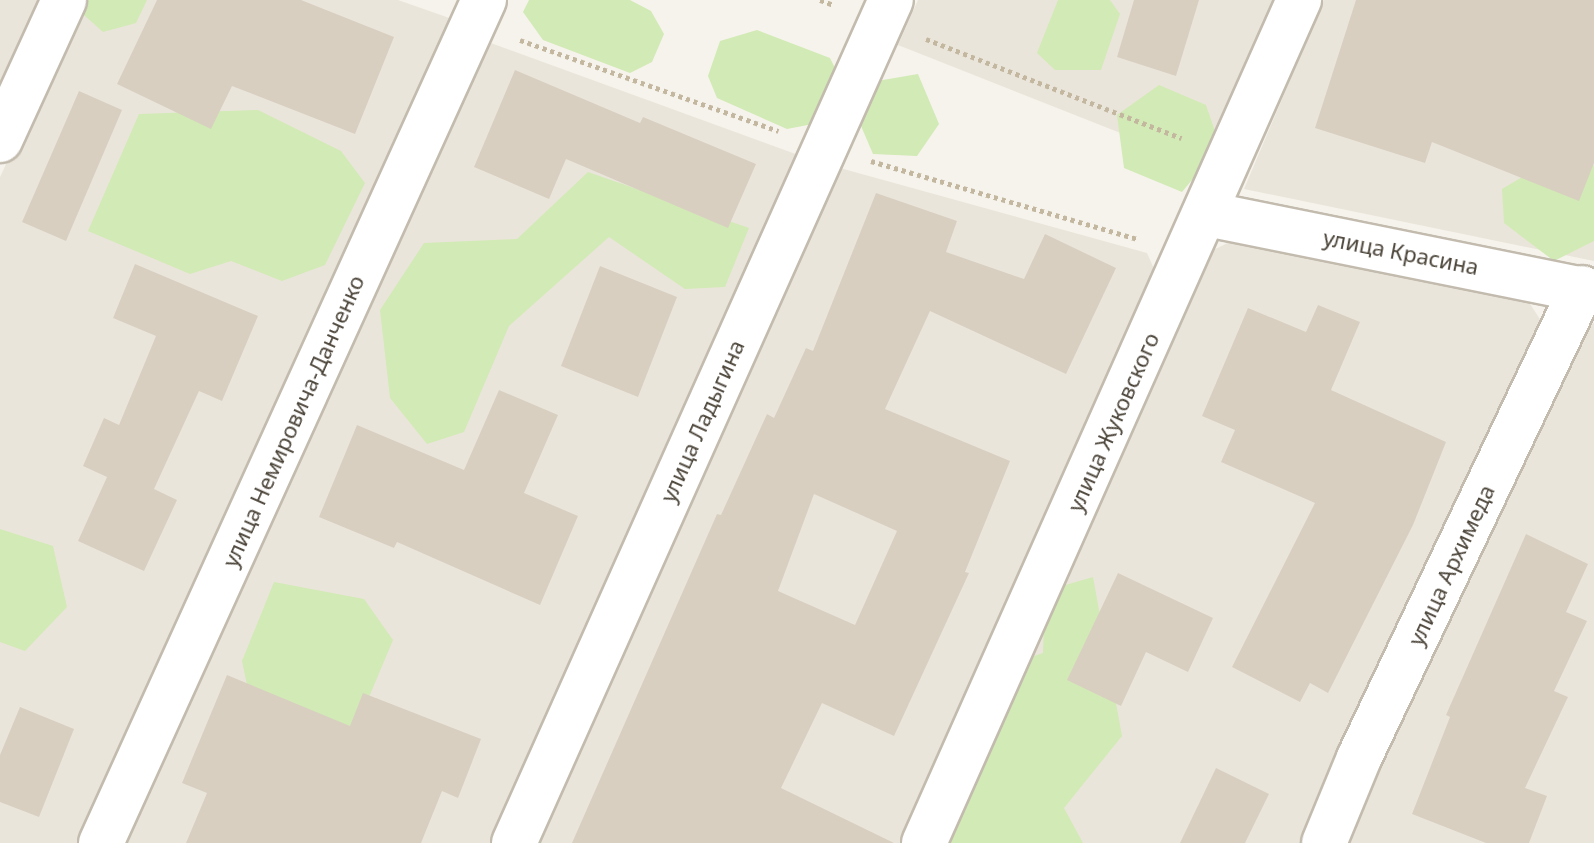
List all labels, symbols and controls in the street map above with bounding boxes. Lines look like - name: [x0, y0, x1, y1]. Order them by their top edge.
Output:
- street label: улица Красина: [1321, 224, 1481, 280]
- street label: улица Немировича-Данченко: [217, 271, 369, 571]
- street label: улица Жуковского: [1062, 328, 1164, 516]
- street label: улица Ладыгина: [654, 336, 750, 506]
- street label: улица Архимеда: [1402, 480, 1500, 650]

